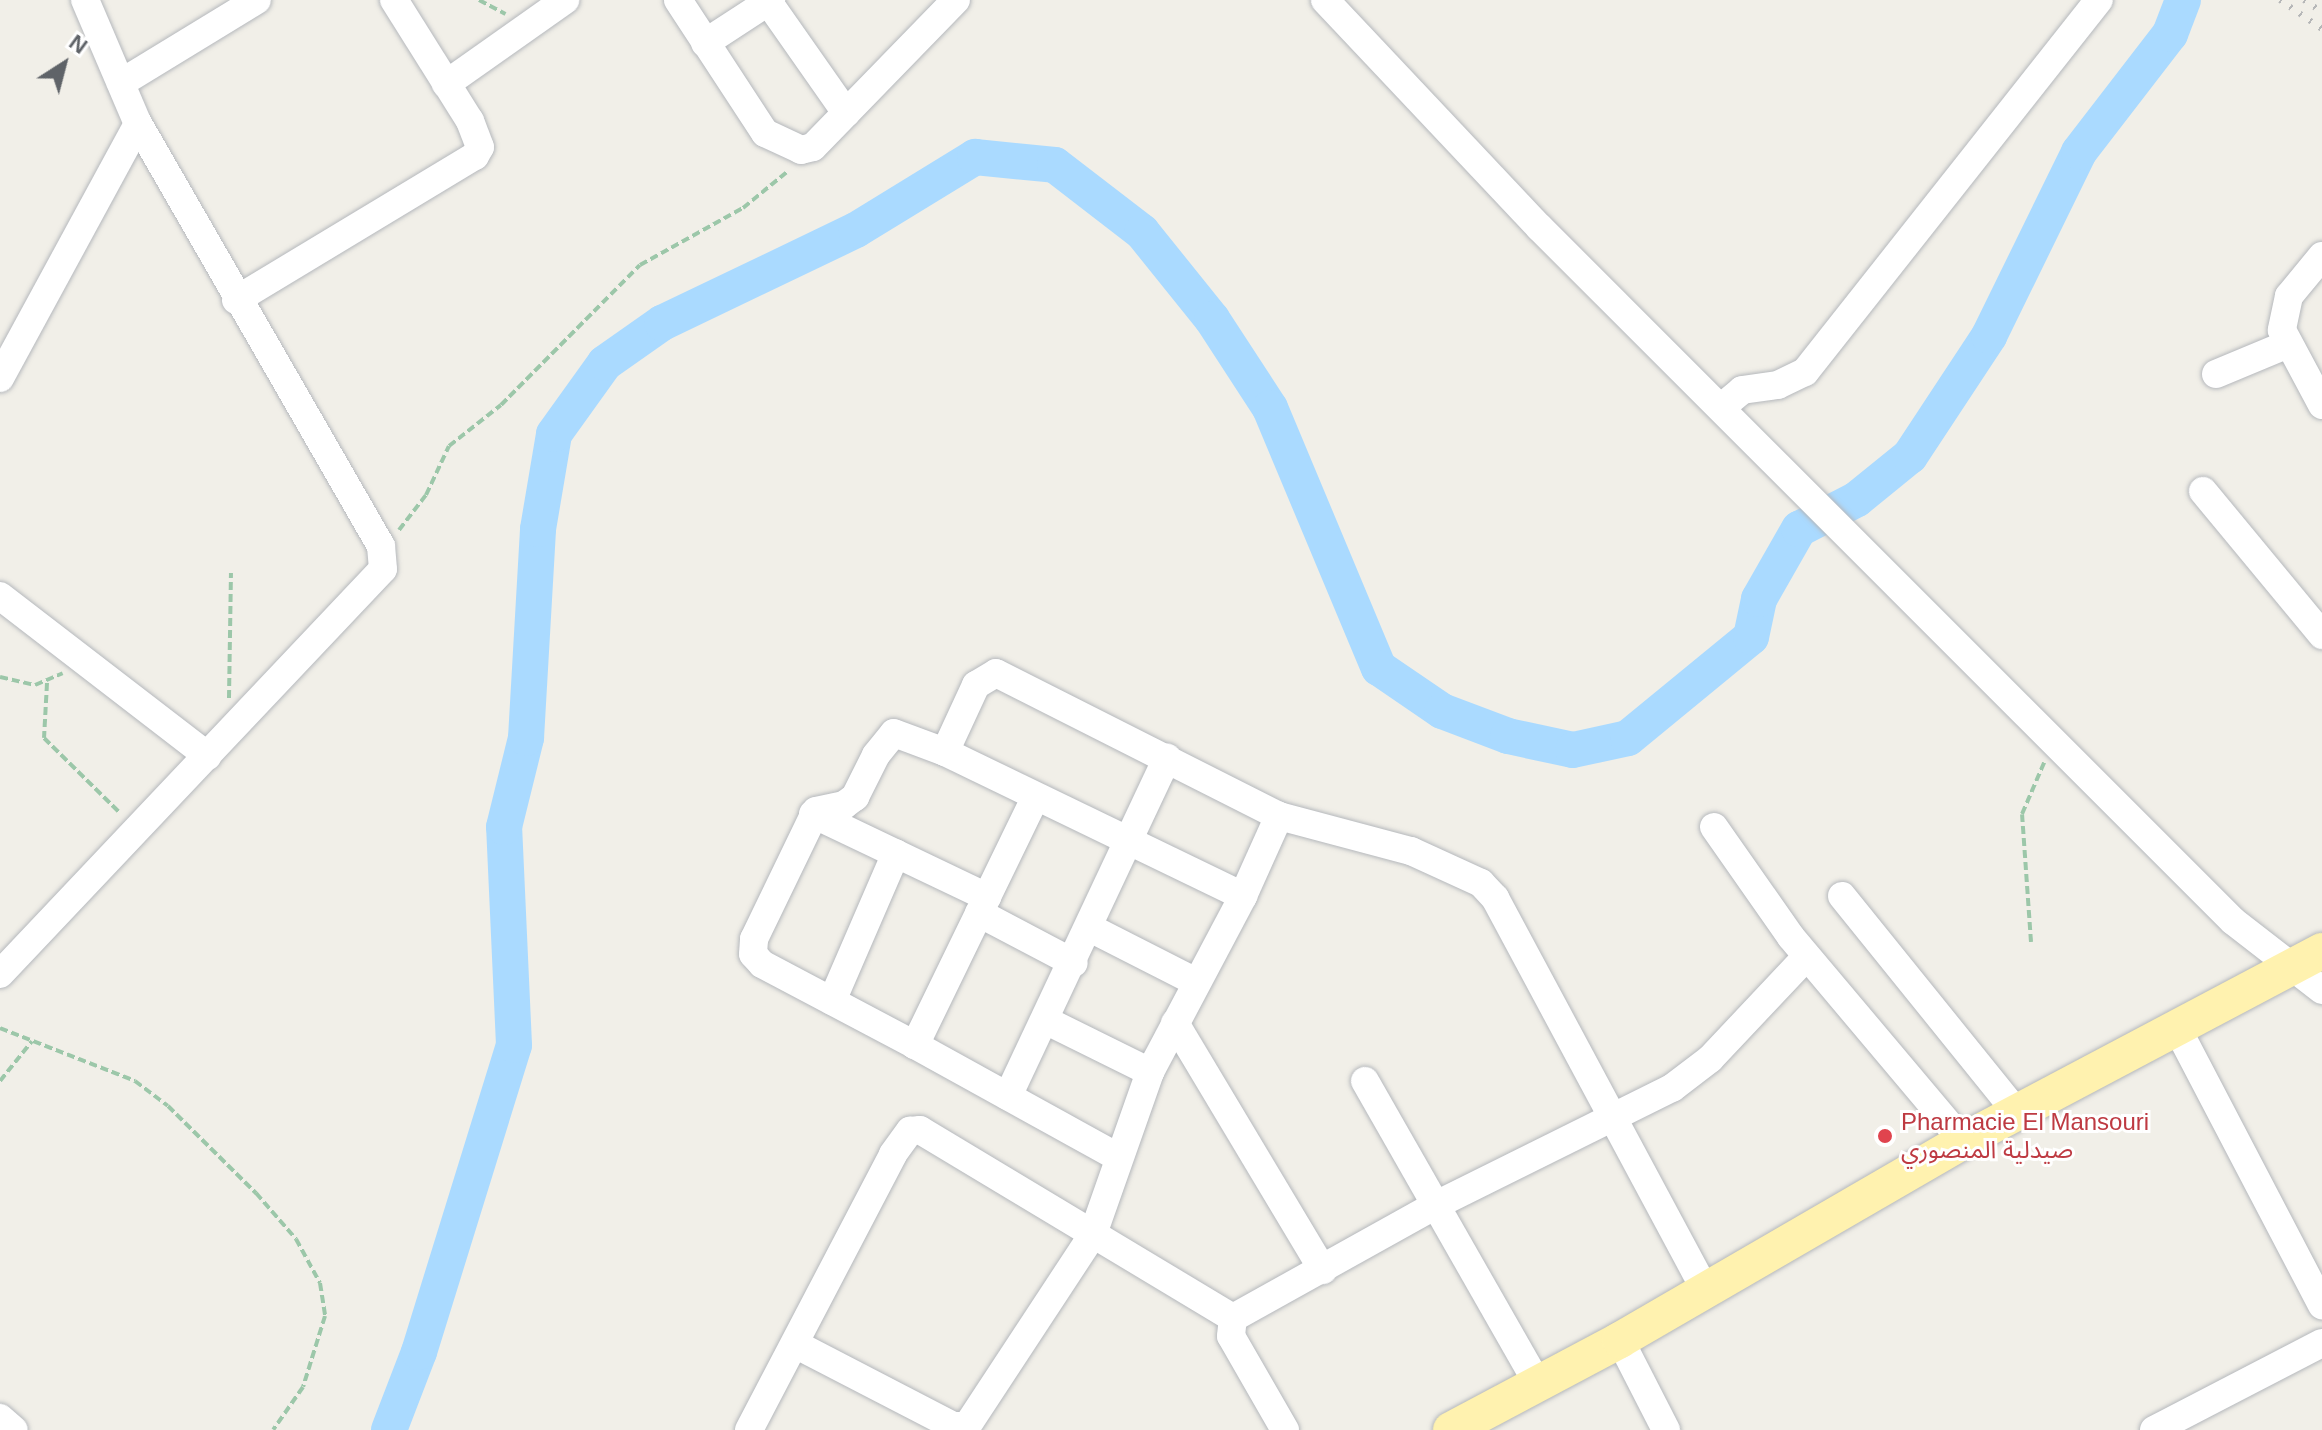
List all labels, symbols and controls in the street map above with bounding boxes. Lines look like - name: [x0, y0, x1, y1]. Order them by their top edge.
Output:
- north arrow: [24, 24, 104, 104]
- text: N: [65, 29, 92, 59]
- place label: Pharmacie El Mansouri صيدلية المنصوري: [1901, 1108, 2149, 1164]
- marker: Pharmacie El Mansouri صيدلية المنصوري: [1876, 1127, 1894, 1145]

